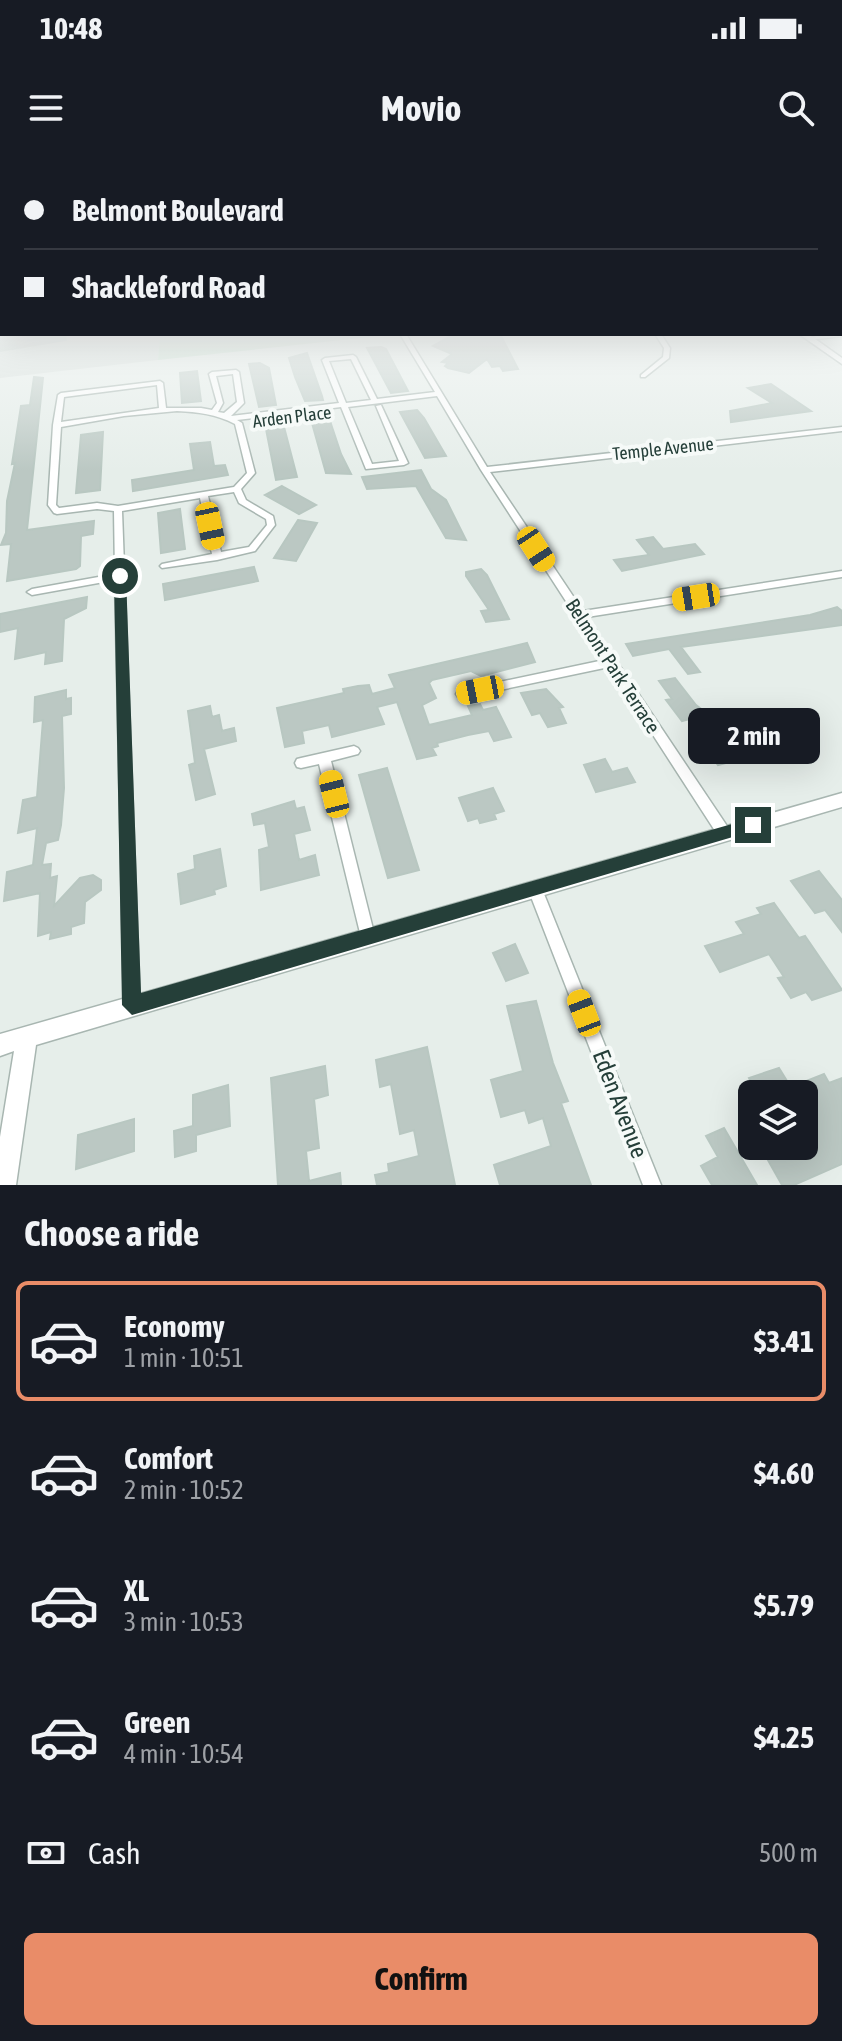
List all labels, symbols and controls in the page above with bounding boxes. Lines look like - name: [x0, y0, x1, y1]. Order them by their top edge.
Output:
- text: 10:48: [40, 11, 102, 45]
- icon: menu: [24, 86, 68, 130]
- icon: search: [774, 86, 818, 130]
- text: Movio: [381, 87, 461, 129]
- text: Belmont Boulevard: [72, 193, 284, 227]
- text: Shackleford Road: [72, 270, 266, 304]
- street label: Arden Place: [252, 401, 332, 432]
- street label: Temple Avenue: [611, 433, 715, 464]
- car: [193, 500, 227, 552]
- car: [513, 522, 559, 576]
- route start: [102, 558, 138, 594]
- car: [670, 581, 722, 613]
- street label: Belmont Park Terrace: [561, 594, 666, 737]
- car: [454, 674, 506, 706]
- callout: 2 min: [687, 709, 819, 765]
- text: 2 min: [727, 721, 781, 751]
- car: [317, 768, 351, 820]
- route end: [735, 807, 771, 843]
- car: [564, 986, 604, 1040]
- street label: Eden Avenue: [587, 1046, 653, 1162]
- map controls: [738, 1080, 818, 1160]
- button: layers: [738, 1080, 818, 1160]
- text: Choose a ride: [24, 1212, 199, 1254]
- icon: car: [28, 1305, 100, 1377]
- text: Economy: [124, 1309, 225, 1343]
- text: $3.41: [754, 1324, 814, 1358]
- text: 1 min · 10:51: [124, 1343, 244, 1373]
- icon: car: [28, 1437, 100, 1509]
- text: Comfort: [124, 1441, 213, 1475]
- text: $4.60: [754, 1456, 814, 1490]
- text: 2 min · 10:52: [124, 1475, 244, 1505]
- icon: car: [28, 1569, 100, 1641]
- text: XL: [124, 1573, 149, 1607]
- text: $5.79: [754, 1588, 814, 1622]
- text: 3 min · 10:53: [124, 1607, 244, 1637]
- icon: car: [28, 1701, 100, 1773]
- text: Green: [124, 1705, 190, 1739]
- text: $4.25: [754, 1720, 814, 1754]
- text: 4 min · 10:54: [124, 1739, 244, 1769]
- icon: cash: [24, 1831, 68, 1875]
- text: Cash: [88, 1836, 141, 1870]
- text: 500 m: [759, 1838, 818, 1868]
- button: Confirm: [24, 1933, 818, 2025]

